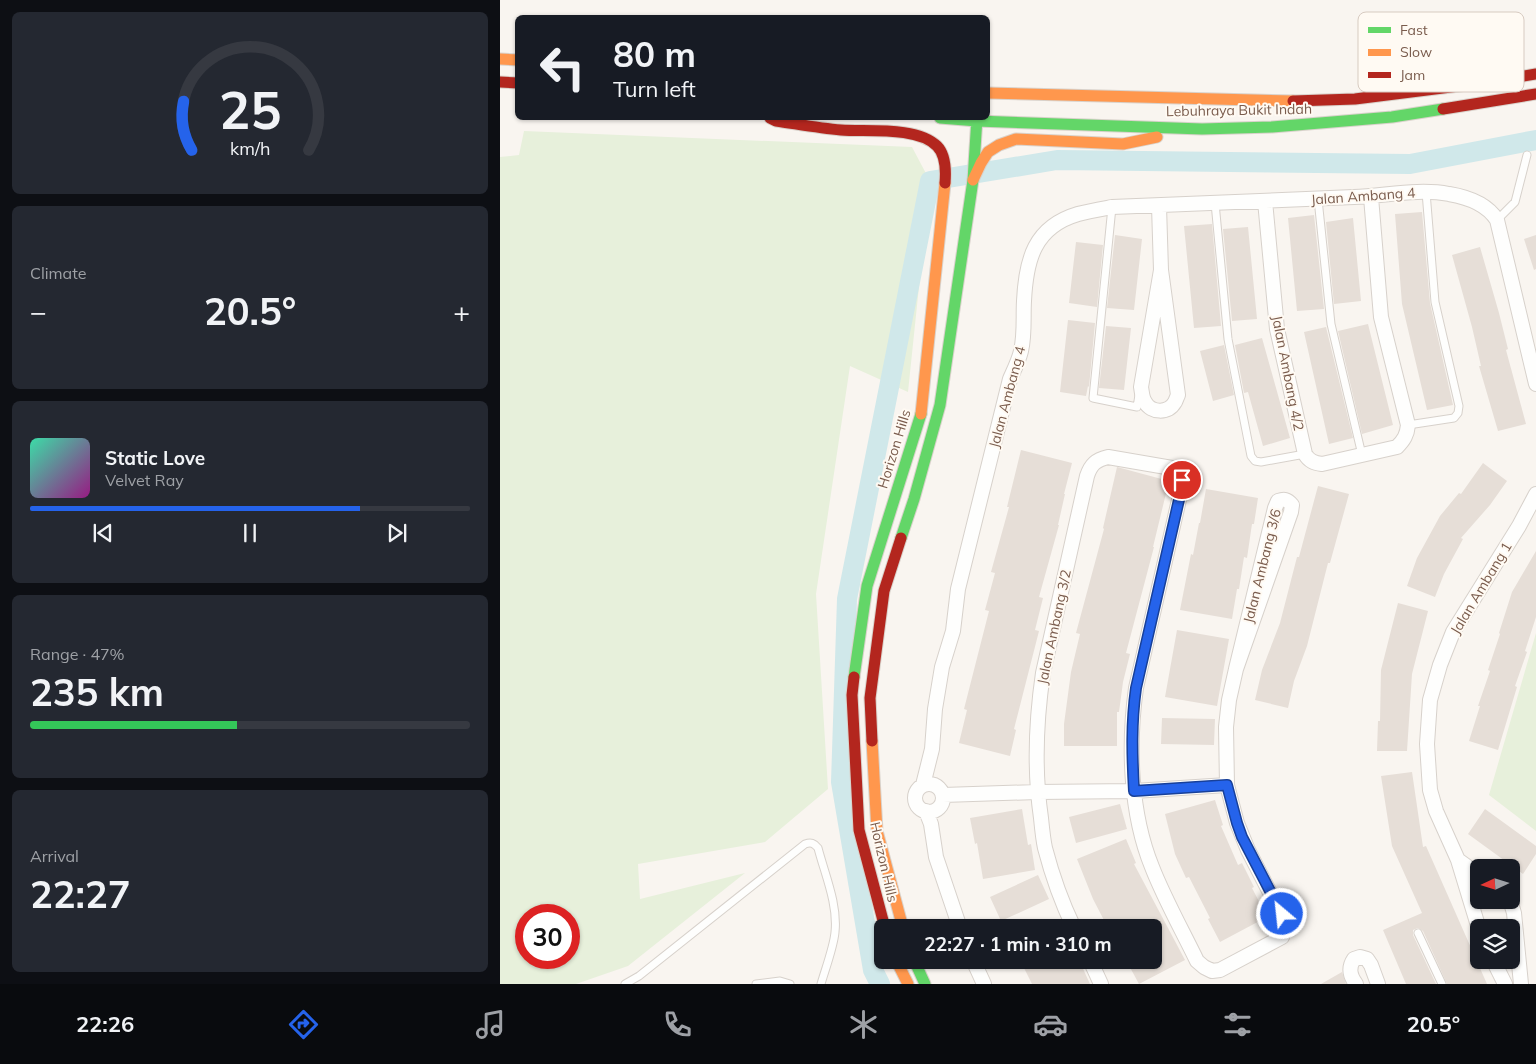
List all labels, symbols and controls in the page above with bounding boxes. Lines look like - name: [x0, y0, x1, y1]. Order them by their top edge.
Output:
- legend: [1358, 12, 1524, 92]
- text: Fast: [1400, 21, 1428, 39]
- text: 80 m: [613, 32, 696, 76]
- icon: left: [530, 35, 595, 100]
- text: Slow: [1400, 43, 1432, 61]
- text: Jam: [1400, 66, 1425, 84]
- text: Turn left: [613, 75, 696, 103]
- text: 25: [219, 77, 281, 142]
- street label: Lebuhraya Bukit Indah: [1166, 100, 1312, 120]
- text: km/h: [230, 137, 270, 159]
- street label: Jalan Ambang 4: [1310, 183, 1416, 209]
- text: Climate: [30, 263, 86, 283]
- text: 20.5°: [204, 287, 296, 335]
- text: −: [30, 294, 47, 329]
- text: +: [453, 294, 470, 329]
- street label: Jalan Ambang 4/2: [1268, 314, 1308, 432]
- street label: Jalan Ambang 4: [985, 344, 1029, 450]
- street label: Horizon Hills: [873, 407, 915, 491]
- text: Static Love: [105, 446, 205, 470]
- pin: [1161, 459, 1203, 501]
- icon: arrive: [1168, 466, 1196, 494]
- text: Velvet Ray: [105, 470, 184, 490]
- street label: Jalan Ambang 3/6: [1239, 507, 1285, 625]
- icon: previous: [89, 519, 117, 547]
- icon: pause: [236, 519, 264, 547]
- icon: next: [383, 519, 411, 547]
- street label: Jalan Ambang 1: [1446, 538, 1516, 638]
- street label: Jalan Ambang 3/2: [1033, 568, 1075, 686]
- text: Range · 47%: [30, 644, 125, 664]
- text: 235 km: [30, 668, 164, 716]
- street label: Horizon Hills: [866, 820, 902, 904]
- text: Arrival: [30, 846, 79, 866]
- north arrow: [1470, 859, 1520, 909]
- map controls: [1470, 859, 1520, 969]
- text: 22:27: [30, 870, 131, 918]
- position arrow: [1255, 887, 1307, 939]
- speed limit sign: 30: [515, 904, 580, 969]
- button: layers: [1470, 919, 1520, 969]
- text: 22:27 · 1 min · 310 m: [924, 932, 1112, 956]
- icon: directions: [286, 1007, 321, 1042]
- icon: music: [473, 1007, 508, 1042]
- icon: phone: [660, 1007, 695, 1042]
- icon: climate: [846, 1007, 881, 1042]
- icon: car: [1033, 1007, 1068, 1042]
- icon: filters: [1220, 1007, 1255, 1042]
- text: 22:26: [76, 1010, 134, 1038]
- text: 20.5°: [1407, 1010, 1460, 1038]

